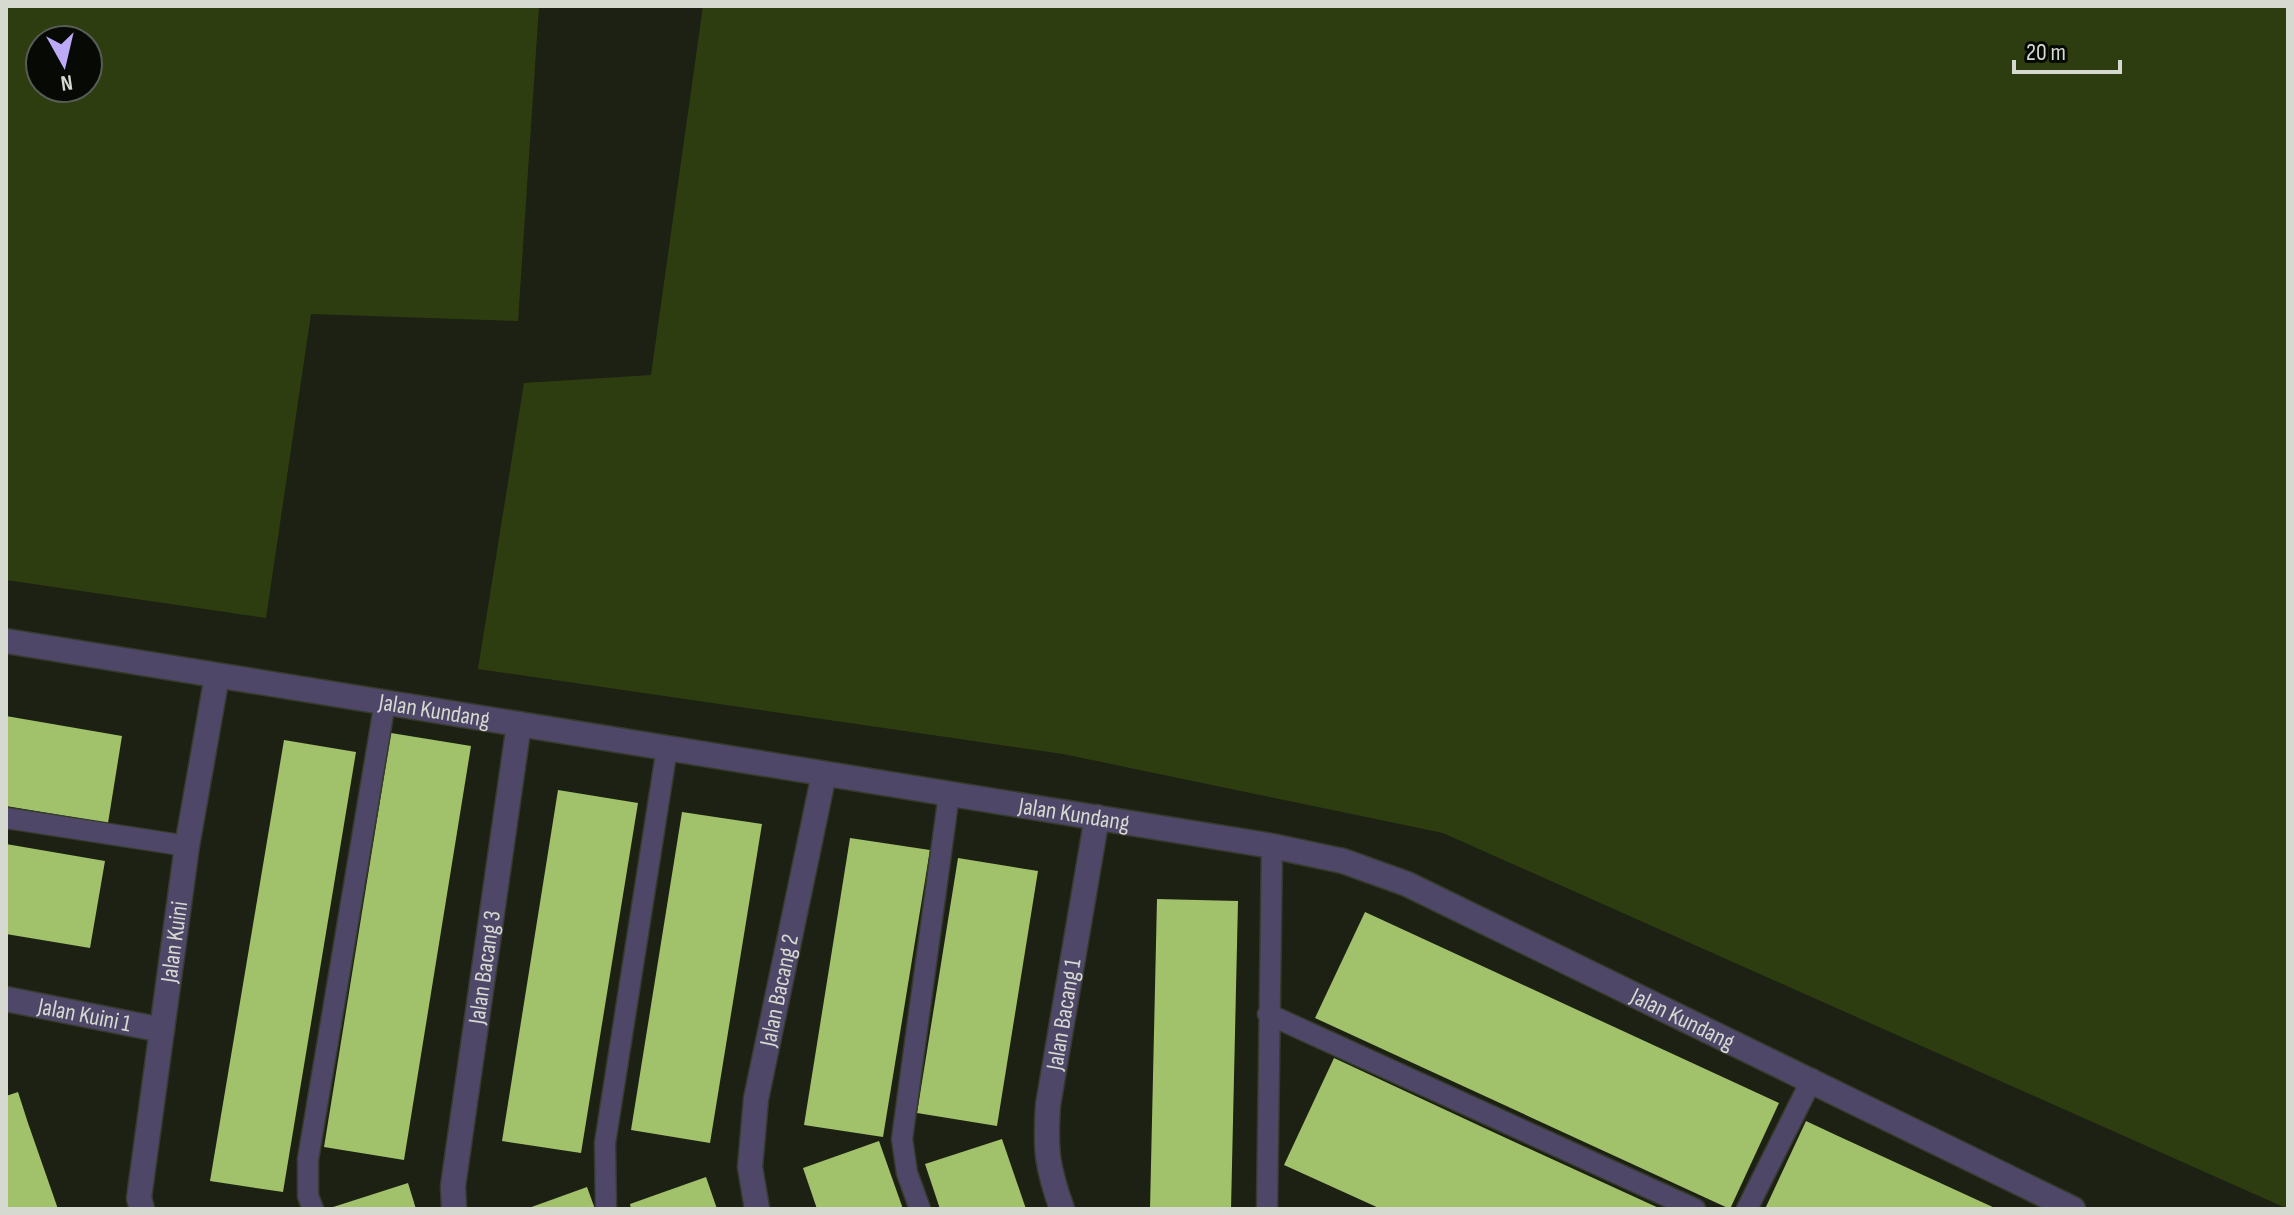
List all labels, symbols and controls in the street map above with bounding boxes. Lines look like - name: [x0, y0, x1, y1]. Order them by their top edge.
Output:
- north arrow: [24, 24, 104, 104]
- scale bar: [2014, 24, 2120, 74]
- text: 20 m: [2026, 38, 2066, 67]
- text: N: [59, 68, 74, 97]
- street label: Jalan Kundang: [376, 687, 492, 734]
- street label: Jalan Kundang: [1015, 791, 1132, 837]
- street label: Jalan Kuini: [154, 899, 194, 985]
- street label: Jalan Bacang 3: [462, 909, 507, 1027]
- street label: Jalan Bacang 2: [753, 931, 805, 1050]
- street label: Jalan Bacang 1: [1040, 956, 1087, 1073]
- street label: Jalan Kundang: [1625, 981, 1740, 1056]
- street label: Jalan Kuini 1: [35, 991, 134, 1038]

